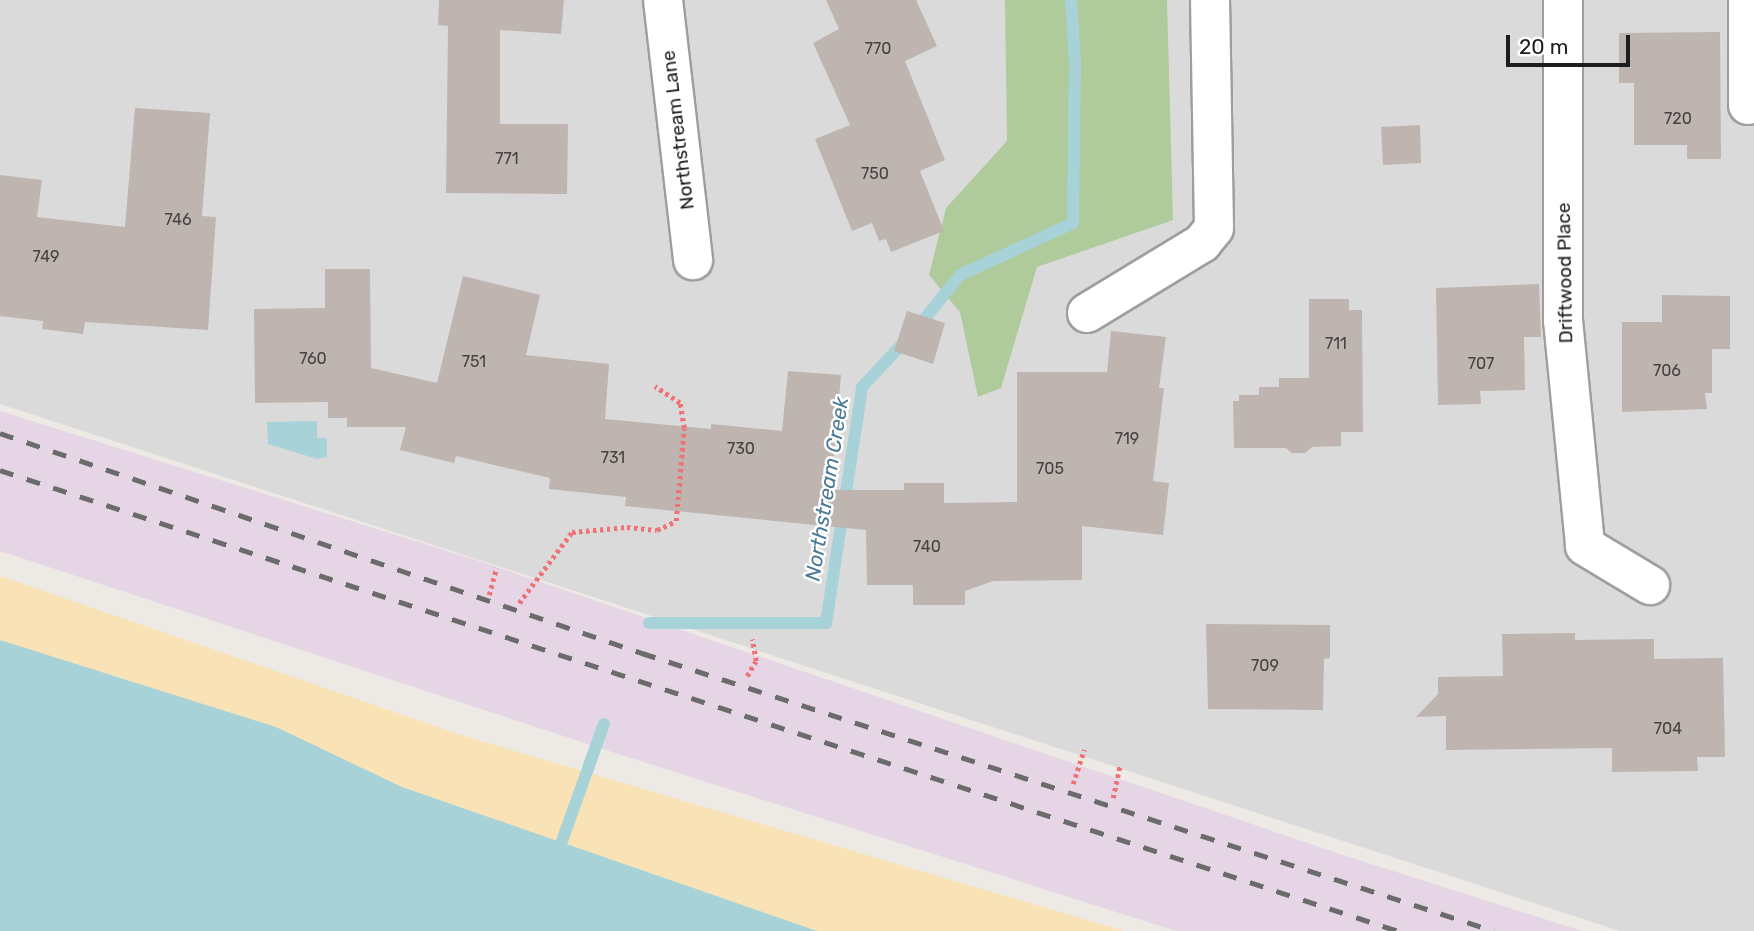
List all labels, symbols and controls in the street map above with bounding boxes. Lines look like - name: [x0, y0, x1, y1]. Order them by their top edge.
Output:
- scale bar: [1509, 21, 1633, 65]
- text: 20 m: [1519, 34, 1568, 59]
- house number: 770: [865, 39, 891, 59]
- street label: Northstream Lane: [657, 49, 699, 211]
- house number: 720: [1664, 109, 1692, 129]
- house number: 771: [495, 149, 519, 169]
- house number: 750: [861, 164, 889, 184]
- street label: Driftwood Place: [1552, 202, 1578, 344]
- house number: 746: [164, 210, 192, 230]
- house number: 749: [33, 247, 59, 267]
- house number: 711: [1325, 334, 1347, 354]
- house number: 760: [299, 349, 327, 369]
- house number: 751: [462, 352, 486, 372]
- house number: 707: [1468, 354, 1494, 374]
- house number: 706: [1653, 361, 1681, 381]
- water label: Northstream Creek: [800, 395, 854, 583]
- house number: 719: [1115, 429, 1139, 449]
- house number: 730: [727, 439, 755, 459]
- house number: 731: [601, 448, 625, 468]
- house number: 705: [1036, 459, 1064, 479]
- house number: 740: [913, 537, 941, 557]
- house number: 709: [1251, 656, 1279, 676]
- house number: 704: [1654, 719, 1682, 739]

